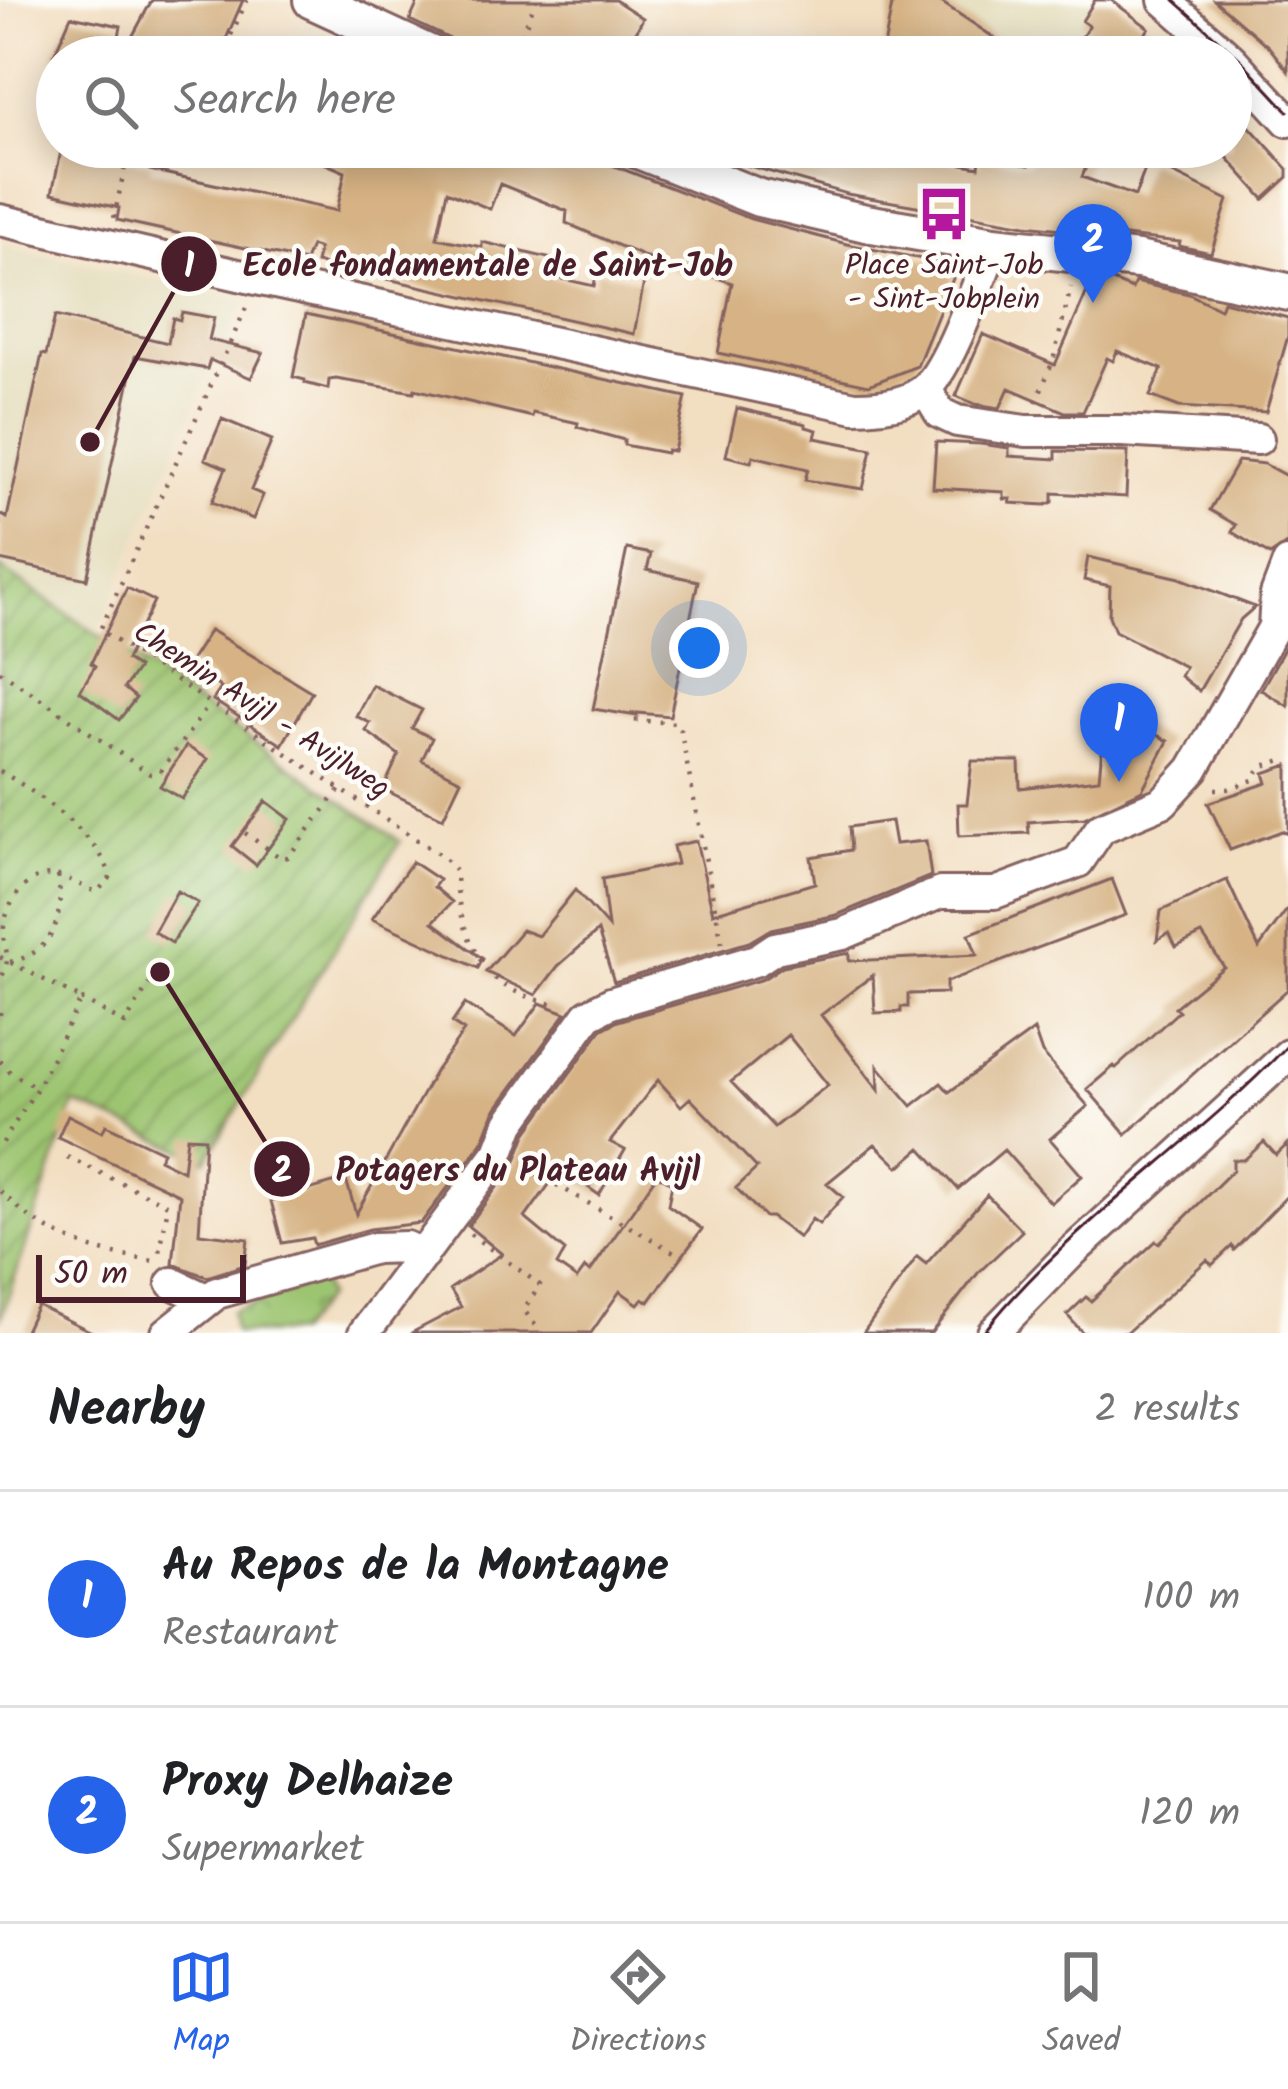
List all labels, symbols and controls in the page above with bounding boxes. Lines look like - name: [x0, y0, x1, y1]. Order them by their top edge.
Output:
- search box: [36, 36, 1252, 168]
- text: Search here: [174, 66, 396, 138]
- icon: search: [78, 69, 144, 135]
- bus stop icon: Place Saint-Job - Sint-Jobplein: [915, 185, 973, 243]
- pin: 2: [1054, 204, 1132, 303]
- callout: Ecole fondamentale de Saint-Job: [159, 230, 758, 299]
- text: 1: [184, 239, 195, 296]
- text: Ecole fondamentale de Saint-Job: [243, 241, 733, 294]
- place label: Place Saint-Job - Sint-Jobplein: [845, 242, 1043, 324]
- street label: Chemin Avijl - Avijlweg: [123, 610, 399, 812]
- your location: [669, 618, 729, 678]
- pin: 1: [1080, 683, 1158, 782]
- callout: Potagers du Plateau Avijl: [252, 1135, 724, 1204]
- text: 2: [272, 1144, 293, 1201]
- text: Potagers du Plateau Avijl: [336, 1146, 700, 1199]
- scale bar: [36, 1249, 246, 1302]
- text: 50 m: [54, 1249, 128, 1302]
- text: Nearby: [48, 1371, 205, 1452]
- text: 2 results: [1095, 1380, 1240, 1442]
- text: Au Repos de la Montagne: [162, 1532, 669, 1604]
- text: 1: [81, 1568, 93, 1630]
- text: 100 m: [1142, 1568, 1240, 1630]
- text: Restaurant: [162, 1604, 338, 1666]
- text: Proxy Delhaize: [162, 1748, 453, 1820]
- text: 2: [76, 1784, 98, 1846]
- text: 120 m: [1139, 1784, 1240, 1846]
- text: Supermarket: [162, 1820, 364, 1882]
- tab: Map: [168, 1944, 234, 2069]
- tab: Directions: [569, 1944, 706, 2069]
- tab: Saved: [1042, 1944, 1120, 2069]

